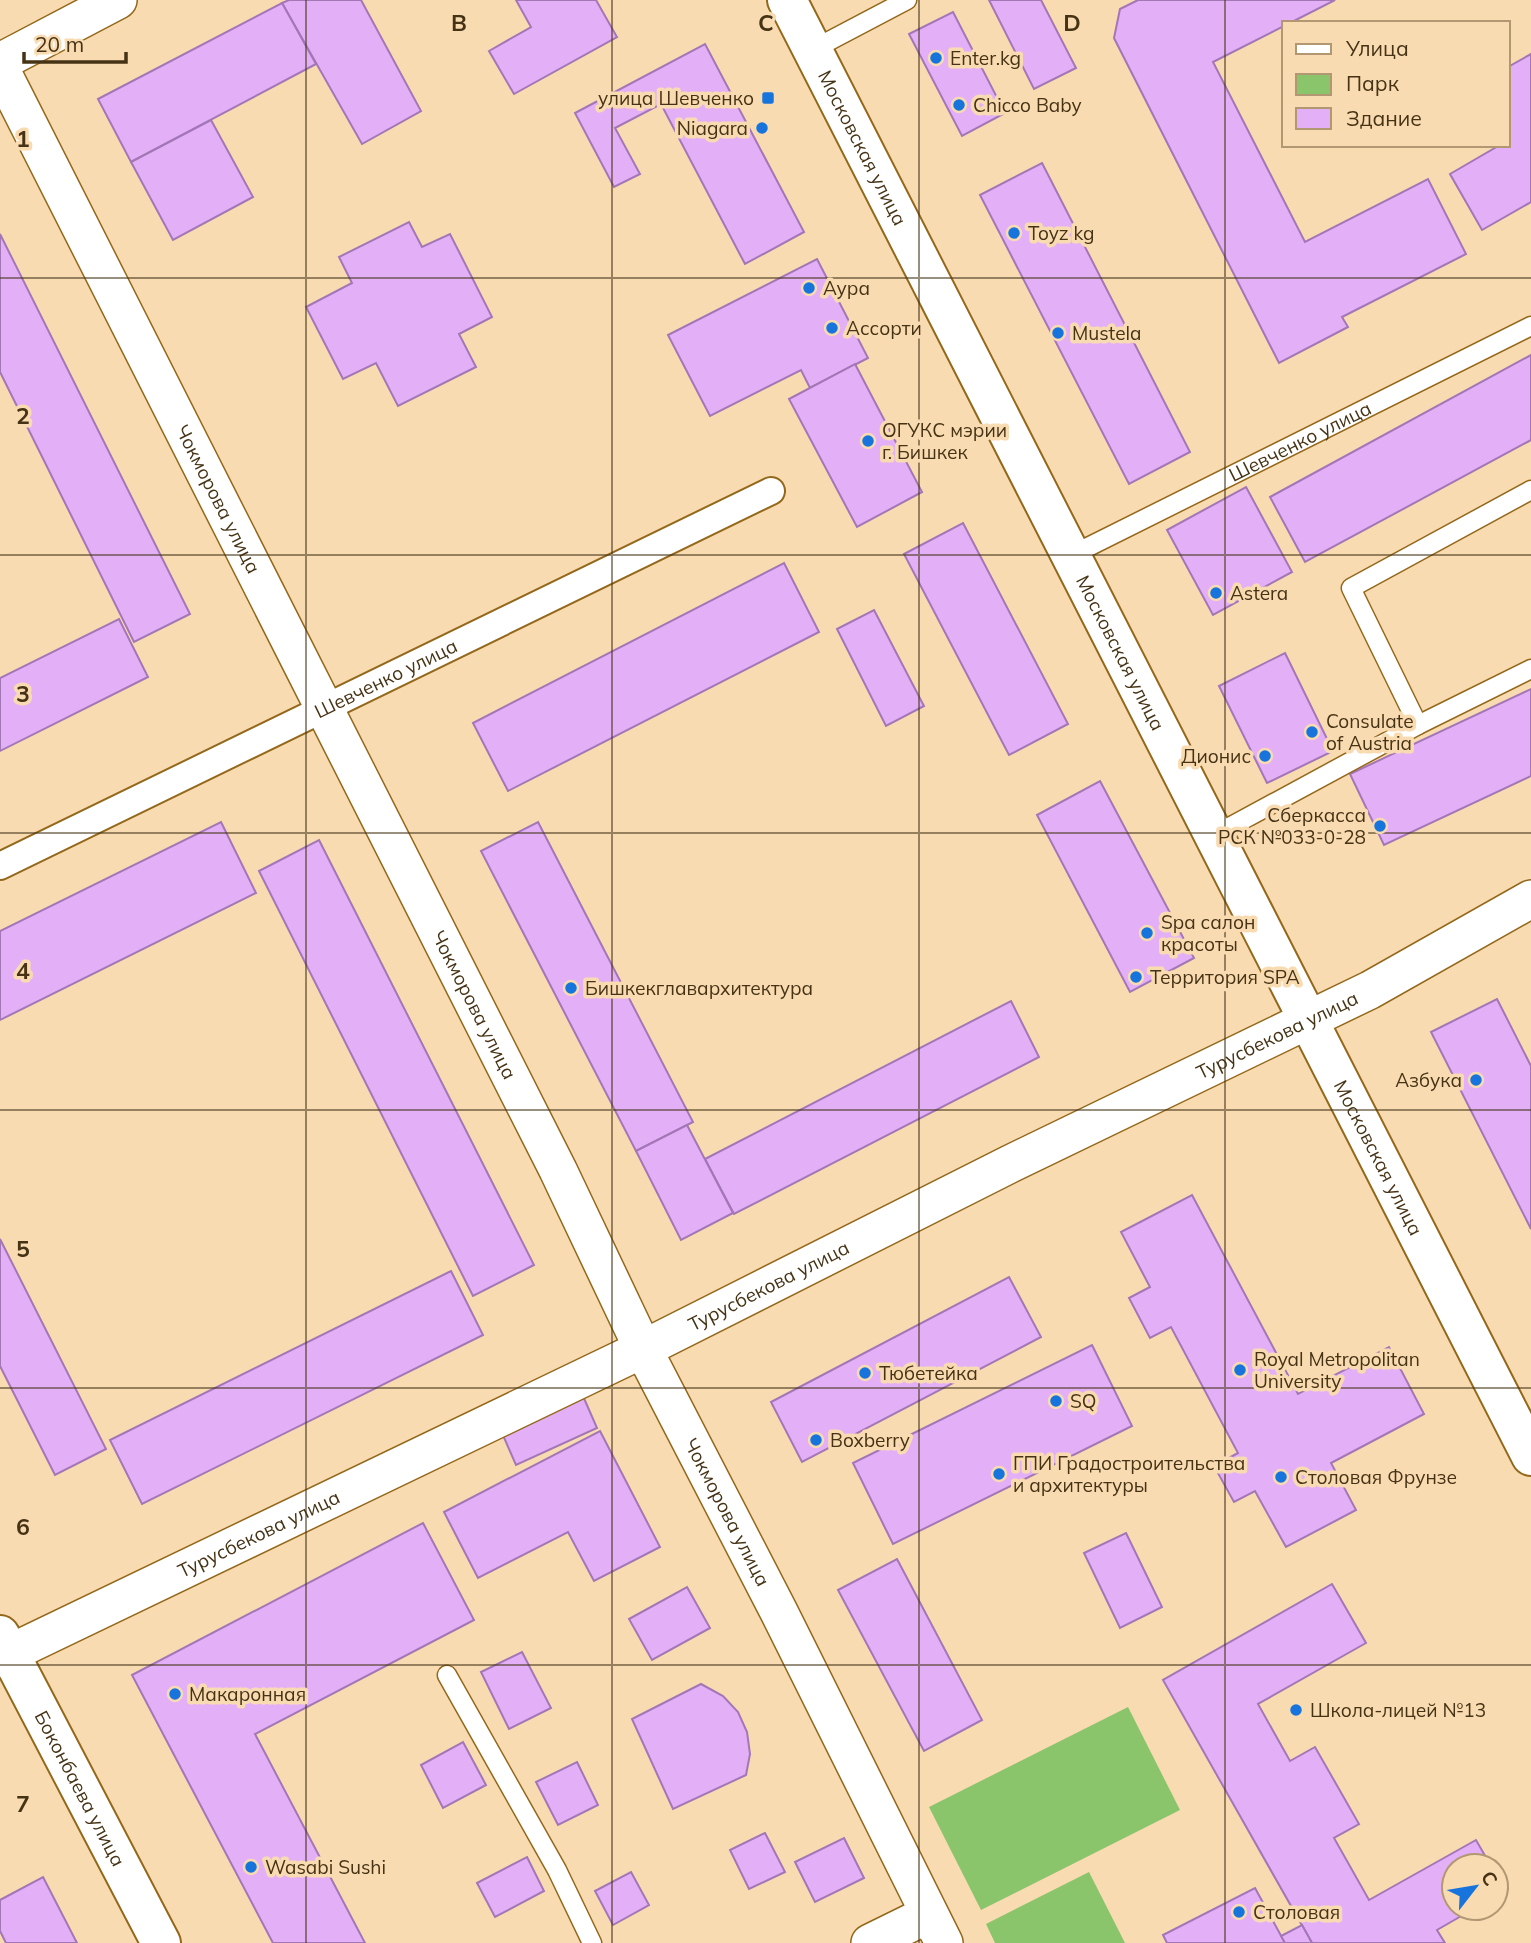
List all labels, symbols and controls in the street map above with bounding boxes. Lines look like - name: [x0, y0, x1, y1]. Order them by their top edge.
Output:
- text: B: [451, 8, 467, 37]
- text: C: [758, 8, 774, 37]
- text: D: [1063, 8, 1081, 37]
- scale bar: [24, 21, 126, 65]
- legend: [1282, 21, 1510, 147]
- text: 20 m: [35, 31, 84, 57]
- text: Улица: [1345, 35, 1409, 61]
- place label: Enter.kg: [950, 46, 1021, 70]
- marker: Enter.kg: [928, 50, 944, 66]
- street label: Московская улица: [813, 66, 912, 229]
- text: Парк: [1346, 70, 1400, 96]
- place label: улица Шевченко: [598, 86, 754, 110]
- marker: улица Шевченко: [760, 90, 776, 106]
- place label: Chicco Baby: [973, 93, 1082, 117]
- marker: Chicco Baby: [951, 97, 967, 113]
- text: Здание: [1346, 105, 1422, 131]
- place label: Niagara: [677, 116, 748, 140]
- marker: Niagara: [754, 120, 770, 136]
- text: 1: [16, 124, 30, 153]
- place label: Toyz kg: [1028, 221, 1095, 245]
- marker: Toyz kg: [1006, 225, 1022, 241]
- place label: Аура: [823, 276, 870, 300]
- marker: Аура: [801, 280, 817, 296]
- place label: Ассорти: [846, 316, 922, 340]
- marker: Ассорти: [824, 320, 840, 336]
- place label: Mustela: [1072, 321, 1141, 345]
- marker: Mustela: [1050, 325, 1066, 341]
- street label: Шевченко улица: [1225, 396, 1375, 487]
- text: 2: [16, 401, 30, 430]
- place label: ОГУКС мэрии г. Бишкек: [882, 418, 1007, 464]
- street label: Чокморова улица: [171, 421, 266, 577]
- marker: ОГУКС мэрии г. Бишкек: [860, 433, 876, 449]
- street label: Московская улица: [1071, 571, 1170, 734]
- place label: Astera: [1230, 581, 1288, 605]
- marker: Astera: [1208, 585, 1224, 601]
- street label: Шевченко улица: [310, 633, 461, 723]
- text: 3: [16, 679, 30, 708]
- place label: Consulate of Austria: [1326, 709, 1414, 755]
- marker: Consulate of Austria: [1304, 724, 1320, 740]
- place label: Дионис: [1181, 744, 1251, 768]
- marker: Дионис: [1257, 748, 1273, 764]
- place label: Сберкасса РСК №033-0-28: [1218, 803, 1366, 849]
- marker: Сберкасса РСК №033-0-28: [1372, 818, 1388, 834]
- place label: Spa салон красоты: [1161, 910, 1255, 956]
- marker: Spa салон красоты: [1139, 925, 1155, 941]
- street label: Чокморова улица: [427, 926, 522, 1083]
- text: 4: [16, 956, 30, 985]
- place label: Территория SPA: [1150, 965, 1300, 989]
- marker: Территория SPA: [1128, 969, 1144, 985]
- place label: Бишкекглавархитектура: [585, 976, 813, 1000]
- marker: Бишкекглавархитектура: [563, 980, 579, 996]
- street label: Турусбекова улица: [1192, 986, 1362, 1084]
- place label: Азбука: [1395, 1068, 1462, 1092]
- marker: Азбука: [1468, 1072, 1484, 1088]
- street label: Московская улица: [1329, 1076, 1428, 1239]
- text: 5: [16, 1234, 30, 1263]
- street label: Турусбекова улица: [684, 1235, 853, 1336]
- place label: Royal Metropolitan University: [1254, 1347, 1420, 1393]
- place label: Тюбетейка: [879, 1361, 978, 1385]
- marker: Royal Metropolitan University: [1232, 1362, 1248, 1378]
- marker: Тюбетейка: [857, 1365, 873, 1381]
- place label: SQ: [1070, 1389, 1097, 1413]
- marker: SQ: [1048, 1393, 1064, 1409]
- place label: Boxberry: [830, 1428, 910, 1452]
- marker: Boxberry: [808, 1432, 824, 1448]
- street label: Чокморова улица: [679, 1434, 776, 1590]
- place label: ГПИ Градостроительства и архитектуры: [1013, 1451, 1245, 1497]
- place label: Столовая Фрунзе: [1295, 1465, 1457, 1489]
- marker: ГПИ Градостроительства и архитектуры: [991, 1466, 1007, 1482]
- marker: Столовая Фрунзе: [1273, 1469, 1289, 1485]
- street label: Турусбекова улица: [174, 1485, 344, 1583]
- text: 6: [16, 1512, 30, 1541]
- place label: Макаронная: [189, 1682, 306, 1706]
- marker: Макаронная: [167, 1686, 183, 1702]
- place label: Школа-лицей №13: [1310, 1698, 1486, 1722]
- marker: Школа-лицей №13: [1288, 1702, 1304, 1718]
- street label: Боконбаева улица: [30, 1706, 131, 1870]
- text: 7: [16, 1789, 30, 1818]
- north arrow: [1440, 1852, 1510, 1922]
- place label: Wasabi Sushi: [265, 1855, 386, 1879]
- marker: Wasabi Sushi: [243, 1859, 259, 1875]
- text: С: [1476, 1866, 1503, 1890]
- place label: Столовая: [1253, 1900, 1340, 1924]
- marker: Столовая: [1231, 1904, 1247, 1920]

